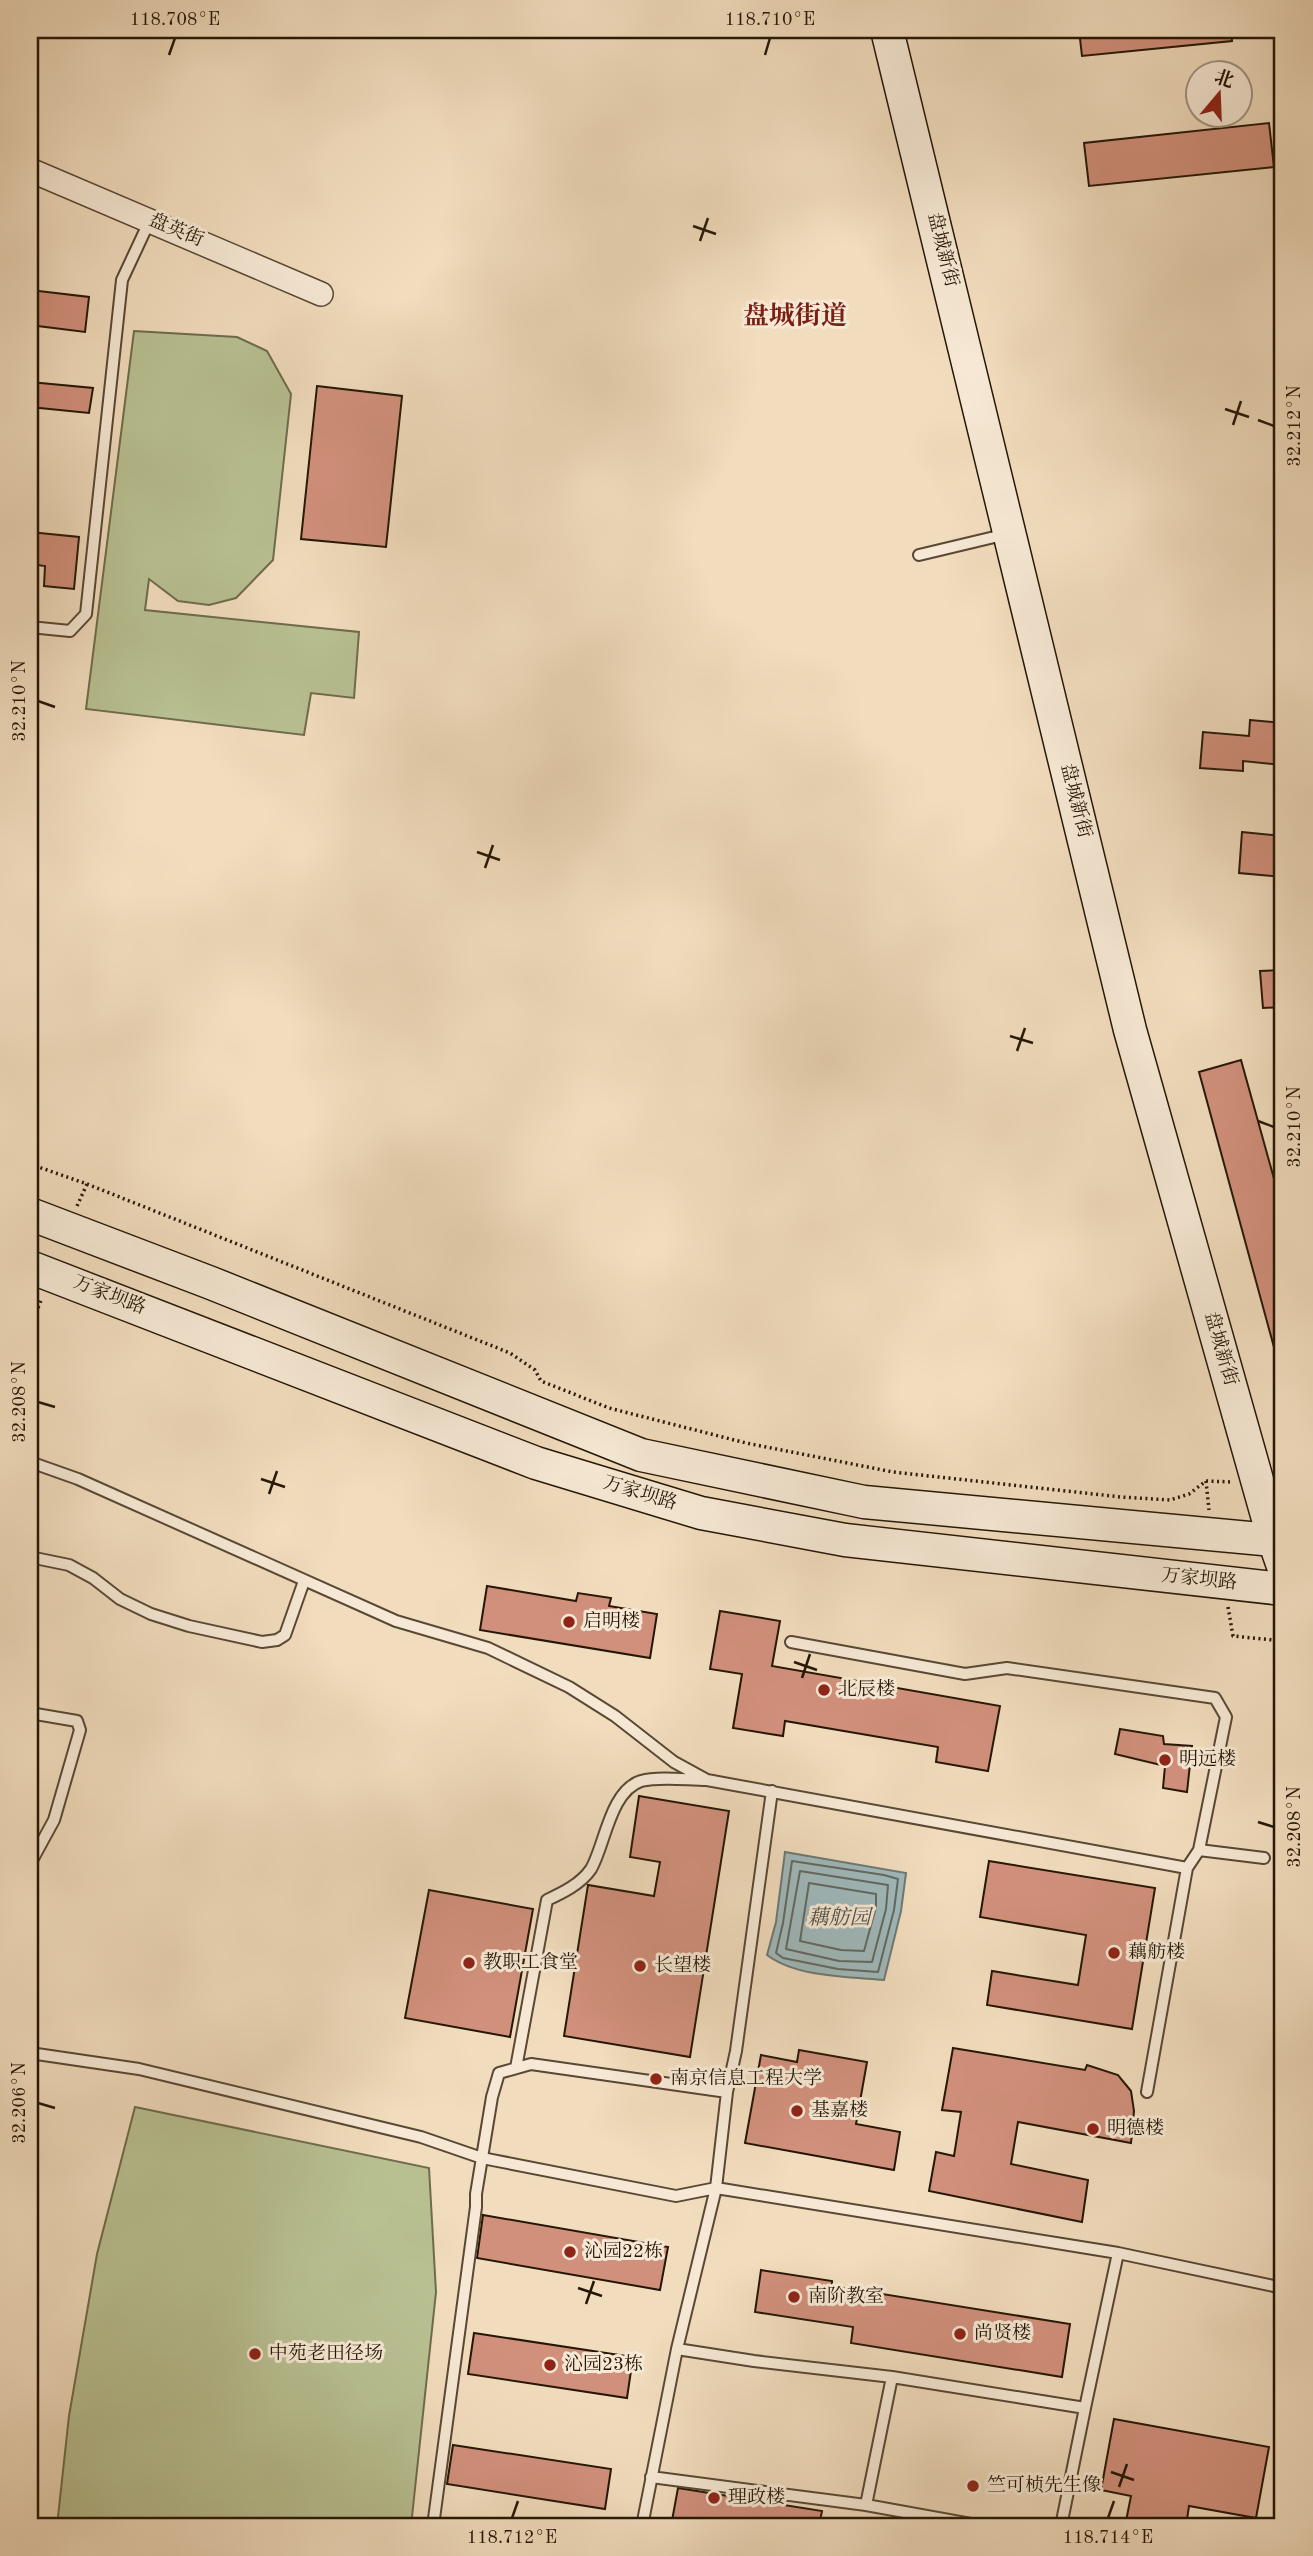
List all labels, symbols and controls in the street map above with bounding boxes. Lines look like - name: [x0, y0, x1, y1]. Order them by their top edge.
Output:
- text: 118.708°E: [130, 11, 220, 29]
- text: 118.710°E: [725, 11, 815, 29]
- north arrow: [1184, 60, 1254, 130]
- text: 北: [1212, 66, 1236, 92]
- street label: 盘英街: [146, 209, 207, 251]
- street label: 盘城新街: [924, 210, 962, 289]
- district label: 盘城街道: [743, 301, 847, 330]
- text: 32.212°N: [1286, 385, 1304, 467]
- text: 32.210°N: [11, 660, 29, 742]
- street label: 盘城新街: [1057, 761, 1095, 840]
- text: 32.210°N: [1286, 1086, 1304, 1168]
- street label: 万家坝路: [70, 1272, 149, 1318]
- street label: 盘城新街: [1200, 1309, 1242, 1388]
- text: 32.208°N: [11, 1361, 29, 1443]
- street label: 万家坝路: [601, 1472, 680, 1514]
- street label: 万家坝路: [1160, 1565, 1238, 1593]
- place label: 启明楼: [583, 1610, 640, 1632]
- marker: 启明楼: [561, 1614, 577, 1630]
- place label: 北辰楼: [838, 1678, 895, 1700]
- marker: 北辰楼: [816, 1682, 832, 1698]
- place label: 明远楼: [1179, 1748, 1236, 1770]
- marker: 明远楼: [1157, 1752, 1173, 1768]
- text: 32.208°N: [1286, 1786, 1304, 1868]
- water label: 藕舫园: [808, 1906, 873, 1929]
- place label: 藕舫楼: [1128, 1941, 1185, 1963]
- marker: 藕舫楼: [1106, 1945, 1122, 1961]
- place label: 教职工食堂: [483, 1952, 578, 1973]
- place label: 长望楼: [654, 1954, 711, 1976]
- marker: 教职工食堂: [461, 1955, 477, 1971]
- marker: 长望楼: [632, 1958, 648, 1974]
- text: 32.206°N: [11, 2062, 29, 2144]
- place label: 南京信息工程大学: [670, 2067, 822, 2089]
- marker: 南京信息工程大学: [648, 2071, 664, 2087]
- place label: 基嘉楼: [811, 2099, 868, 2121]
- marker: 基嘉楼: [789, 2103, 805, 2119]
- place label: 明德楼: [1107, 2117, 1164, 2139]
- marker: 明德楼: [1085, 2121, 1101, 2137]
- place label: 沁园22栋: [584, 2240, 663, 2262]
- marker: 沁园22栋: [562, 2244, 578, 2260]
- place label: 南阶教室: [808, 2285, 884, 2307]
- marker: 南阶教室: [786, 2289, 802, 2305]
- place label: 尚贤楼: [974, 2322, 1031, 2344]
- marker: 尚贤楼: [952, 2326, 968, 2342]
- place label: 中苑老田径场: [269, 2343, 383, 2364]
- marker: 中苑老田径场: [247, 2346, 263, 2362]
- place label: 沁园23栋: [564, 2353, 643, 2375]
- marker: 沁园23栋: [542, 2357, 558, 2373]
- place label: 竺可桢先生像: [987, 2474, 1101, 2496]
- marker: 竺可桢先生像: [965, 2478, 981, 2494]
- place label: 理政楼: [728, 2486, 785, 2508]
- marker: 理政楼: [706, 2490, 722, 2506]
- text: 118.712°E: [467, 2529, 557, 2547]
- text: 118.714°E: [1063, 2529, 1153, 2547]

